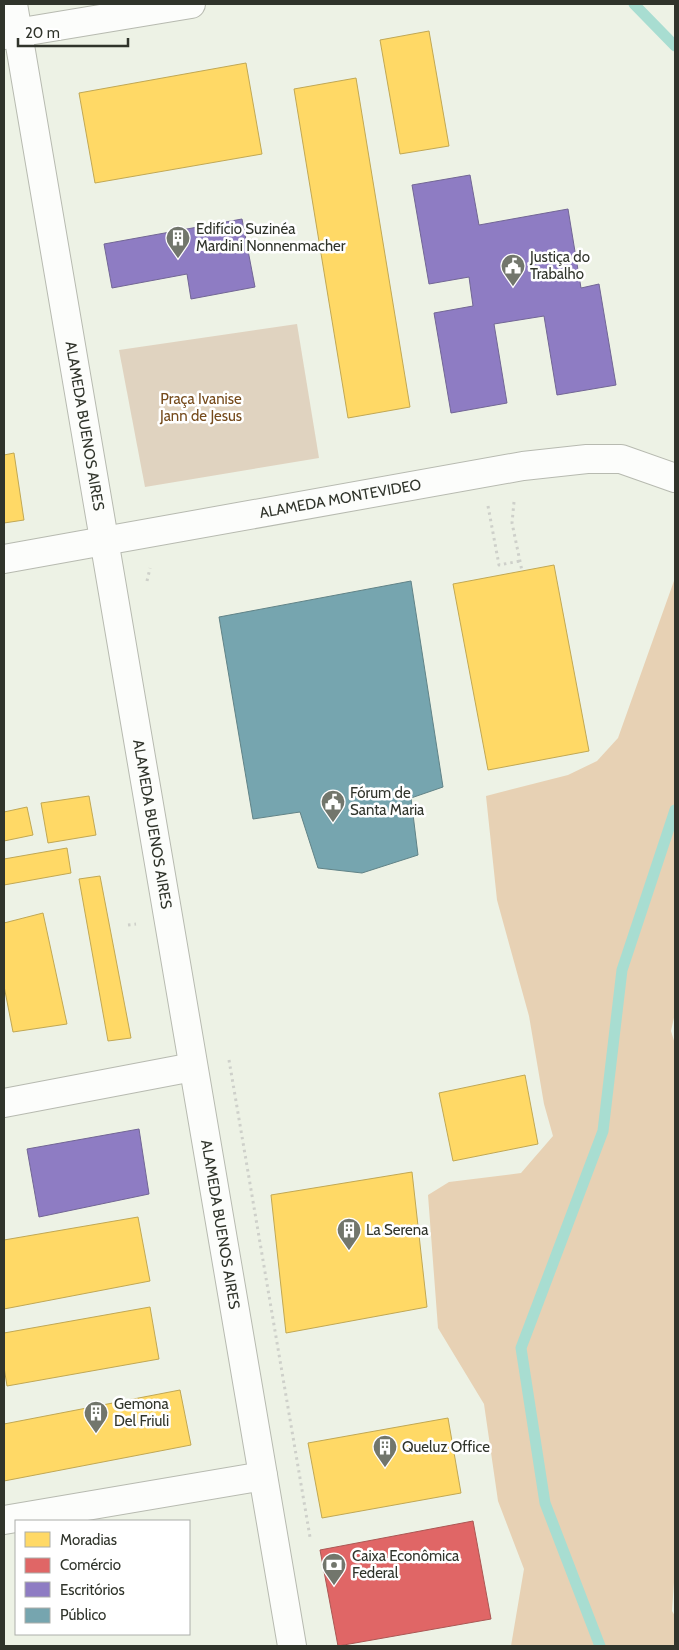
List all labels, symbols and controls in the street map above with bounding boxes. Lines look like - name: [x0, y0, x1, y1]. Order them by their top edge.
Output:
- scale bar: [18, 15, 128, 47]
- text: 20 m: [25, 24, 60, 42]
- place label: Edifício Suzinéa Mardini Nonnenmacher: [196, 220, 346, 255]
- building icon: Edifício Suzinéa Mardini Nonnenmacher: [165, 225, 191, 259]
- place label: Justiça do Trabalho: [529, 248, 590, 283]
- public building icon: Justiça do Trabalho: [500, 253, 526, 287]
- street label: ALAMEDA BUENOS AIRES: [61, 340, 108, 512]
- park label: Praça Ivanise Jann de Jesus: [159, 390, 242, 425]
- street label: ALAMEDA MONTEVIDEO: [258, 475, 423, 522]
- street label: ALAMEDA BUENOS AIRES: [129, 738, 176, 910]
- place label: Fórum de Santa Maria: [350, 784, 425, 819]
- public building icon: Fórum de Santa Maria: [320, 789, 346, 823]
- street label: ALAMEDA BUENOS AIRES: [197, 1138, 244, 1311]
- building icon: La Serena: [336, 1217, 362, 1251]
- place label: La Serena: [366, 1221, 429, 1239]
- place label: Gemona Del Friuli: [114, 1395, 169, 1430]
- building icon: Gemona Del Friuli: [83, 1400, 109, 1434]
- building icon: Queluz Office: [372, 1434, 398, 1468]
- place label: Queluz Office: [402, 1438, 490, 1456]
- legend: [15, 1520, 190, 1635]
- text: Moradias: [60, 1531, 117, 1549]
- place label: Caixa Econômica Federal: [352, 1547, 460, 1582]
- bank icon: Caixa Econômica Federal: [321, 1552, 347, 1586]
- text: Comércio: [60, 1556, 121, 1574]
- text: Escritórios: [60, 1581, 125, 1599]
- text: Público: [60, 1606, 106, 1624]

